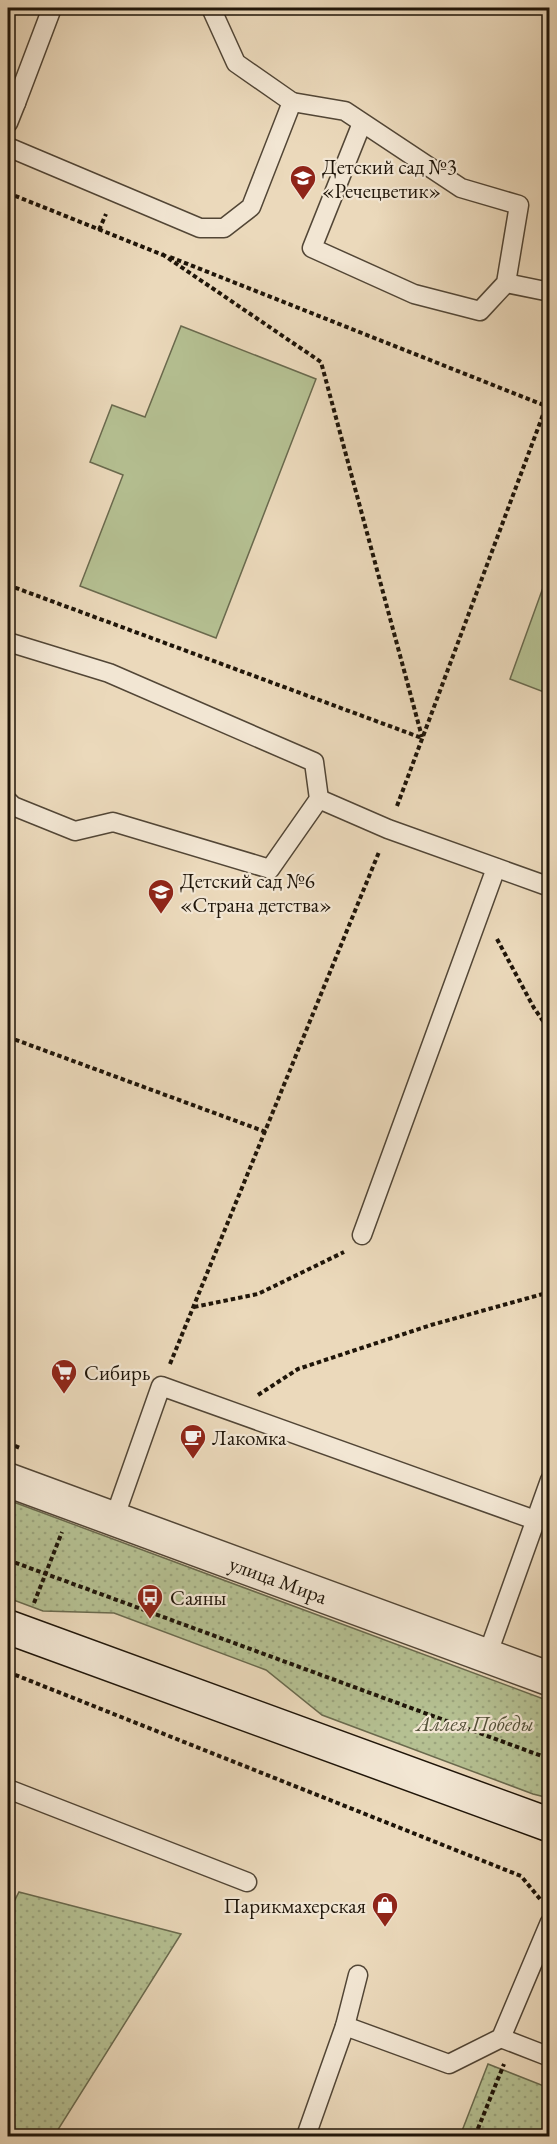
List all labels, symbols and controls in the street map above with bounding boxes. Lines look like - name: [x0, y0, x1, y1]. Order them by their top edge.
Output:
- place label: Детский сад №3 «Речецветик»: [322, 153, 457, 204]
- school or university icon: Детский сад №3 «Речецветик»: [288, 163, 318, 201]
- place label: Детский сад №6 «Страна детства»: [180, 867, 332, 918]
- school or university icon: Детский сад №6 «Страна детства»: [146, 877, 176, 915]
- supermarket icon: Сибирь: [49, 1357, 79, 1395]
- place label: Сибирь: [84, 1359, 150, 1386]
- cafe icon: Лакомка: [178, 1422, 208, 1460]
- place label: Лакомка: [212, 1424, 287, 1451]
- street label: улица Мира: [226, 1549, 332, 1610]
- bus stop icon: Саяны: [135, 1582, 165, 1620]
- place label: Саяны: [170, 1584, 227, 1611]
- park label: Аллея Победы: [414, 1710, 534, 1737]
- shop icon: Парикмахерская: [370, 1890, 400, 1928]
- place label: Парикмахерская: [223, 1892, 366, 1919]

